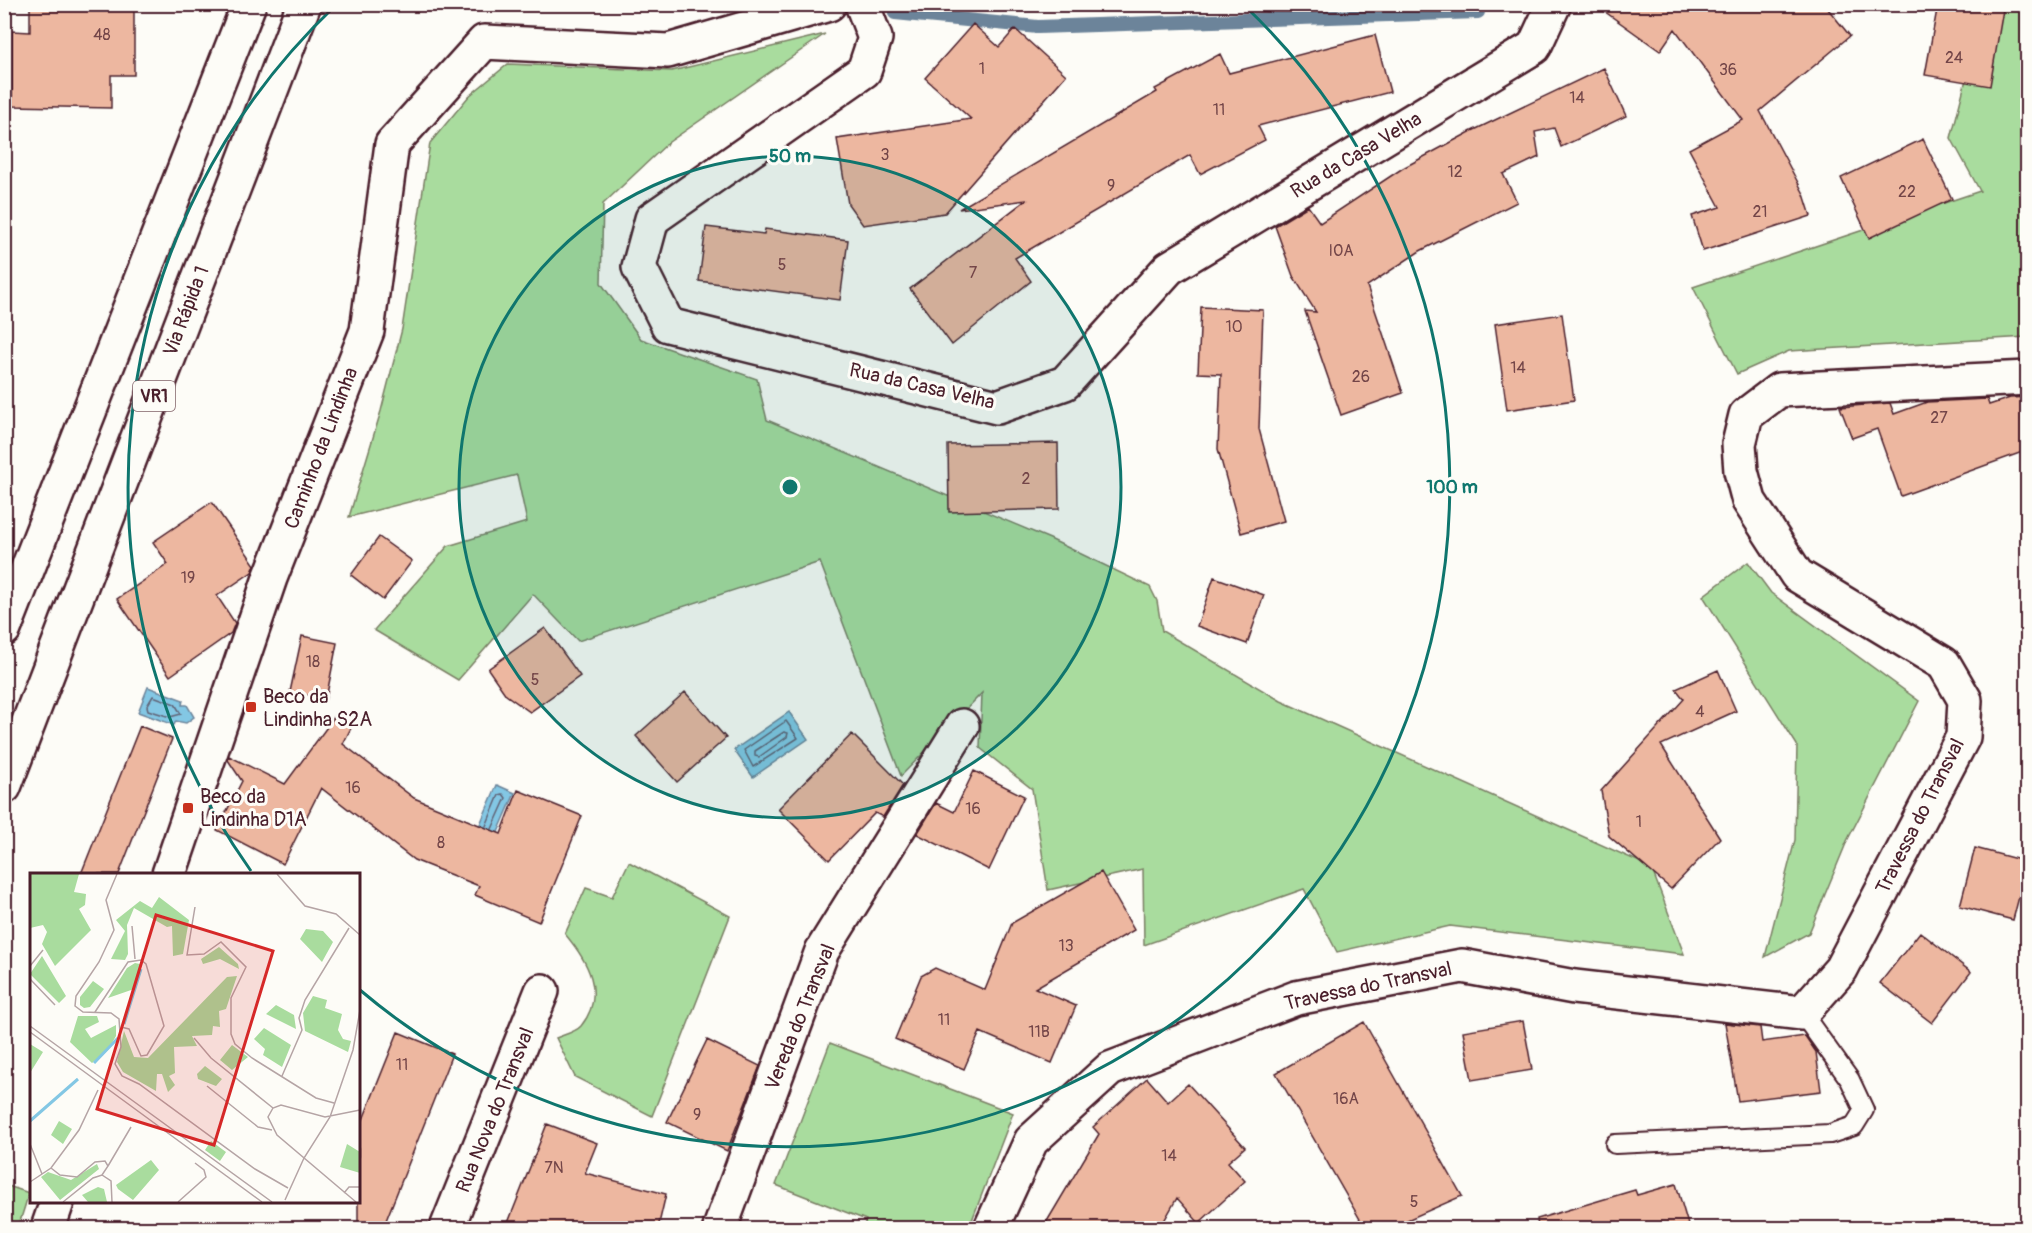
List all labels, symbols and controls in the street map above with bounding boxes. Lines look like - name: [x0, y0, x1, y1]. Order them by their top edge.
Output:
- house number: 48: [93, 25, 111, 45]
- house number: 24: [1945, 48, 1963, 68]
- house number: 1: [979, 59, 985, 79]
- house number: 36: [1719, 60, 1737, 80]
- house number: 14: [1569, 88, 1585, 108]
- house number: 11: [1213, 100, 1225, 120]
- street label: Rua da Casa Velha: [1286, 106, 1426, 204]
- text: 50 m: [769, 145, 811, 168]
- house number: 3: [881, 145, 890, 165]
- house number: 12: [1447, 162, 1463, 182]
- house number: 9: [1107, 176, 1115, 196]
- house number: 22: [1898, 182, 1916, 202]
- house number: 21: [1752, 202, 1768, 222]
- house number: IOA: [1328, 241, 1354, 261]
- house number: 5: [778, 255, 786, 275]
- street label: Via Rápida 1: [157, 262, 215, 360]
- house number: 7: [969, 263, 978, 283]
- house number: 10: [1225, 317, 1243, 337]
- street label: Rua da Casa Velha: [847, 357, 997, 415]
- house number: 14: [1510, 358, 1526, 378]
- street label: Caminho da Lindinha: [279, 364, 363, 532]
- house number: 26: [1352, 367, 1370, 387]
- road number: VR1: [133, 381, 175, 411]
- house number: 27: [1930, 408, 1948, 428]
- house number: 2: [1022, 469, 1031, 489]
- text: 100 m: [1426, 476, 1478, 499]
- centre of rings: [780, 477, 800, 497]
- house number: 19: [181, 568, 195, 588]
- house number: 18: [306, 652, 320, 672]
- house number: 5: [531, 670, 539, 690]
- place label: Beco da Lindinha S2A: [263, 684, 372, 732]
- marker: Beco da Lindinha S2A: [244, 700, 258, 714]
- house number: 4: [1695, 702, 1705, 722]
- street label: Travessa do Transval: [1870, 734, 1970, 898]
- house number: 16: [345, 778, 361, 798]
- place label: Beco da Lindinha D1A: [200, 784, 307, 832]
- house number: 16: [965, 799, 981, 819]
- marker: Beco da Lindinha D1A: [181, 801, 195, 815]
- house number: 1: [1636, 812, 1642, 832]
- house number: 8: [437, 833, 445, 853]
- inset map: [30, 873, 360, 1203]
- house number: 13: [1058, 936, 1074, 956]
- street label: Vereda do Transval: [759, 940, 841, 1094]
- street label: Travessa do Transval: [1282, 956, 1454, 1016]
- house number: 11: [938, 1010, 950, 1030]
- house number: 11B: [1028, 1022, 1050, 1042]
- street label: Rua Nova do Transval: [450, 1024, 540, 1196]
- house number: 11: [396, 1055, 408, 1075]
- house number: 16A: [1333, 1089, 1359, 1109]
- house number: 9: [693, 1105, 701, 1125]
- house number: 14: [1161, 1146, 1177, 1166]
- house number: 7N: [544, 1158, 564, 1178]
- house number: 5: [1410, 1192, 1418, 1212]

